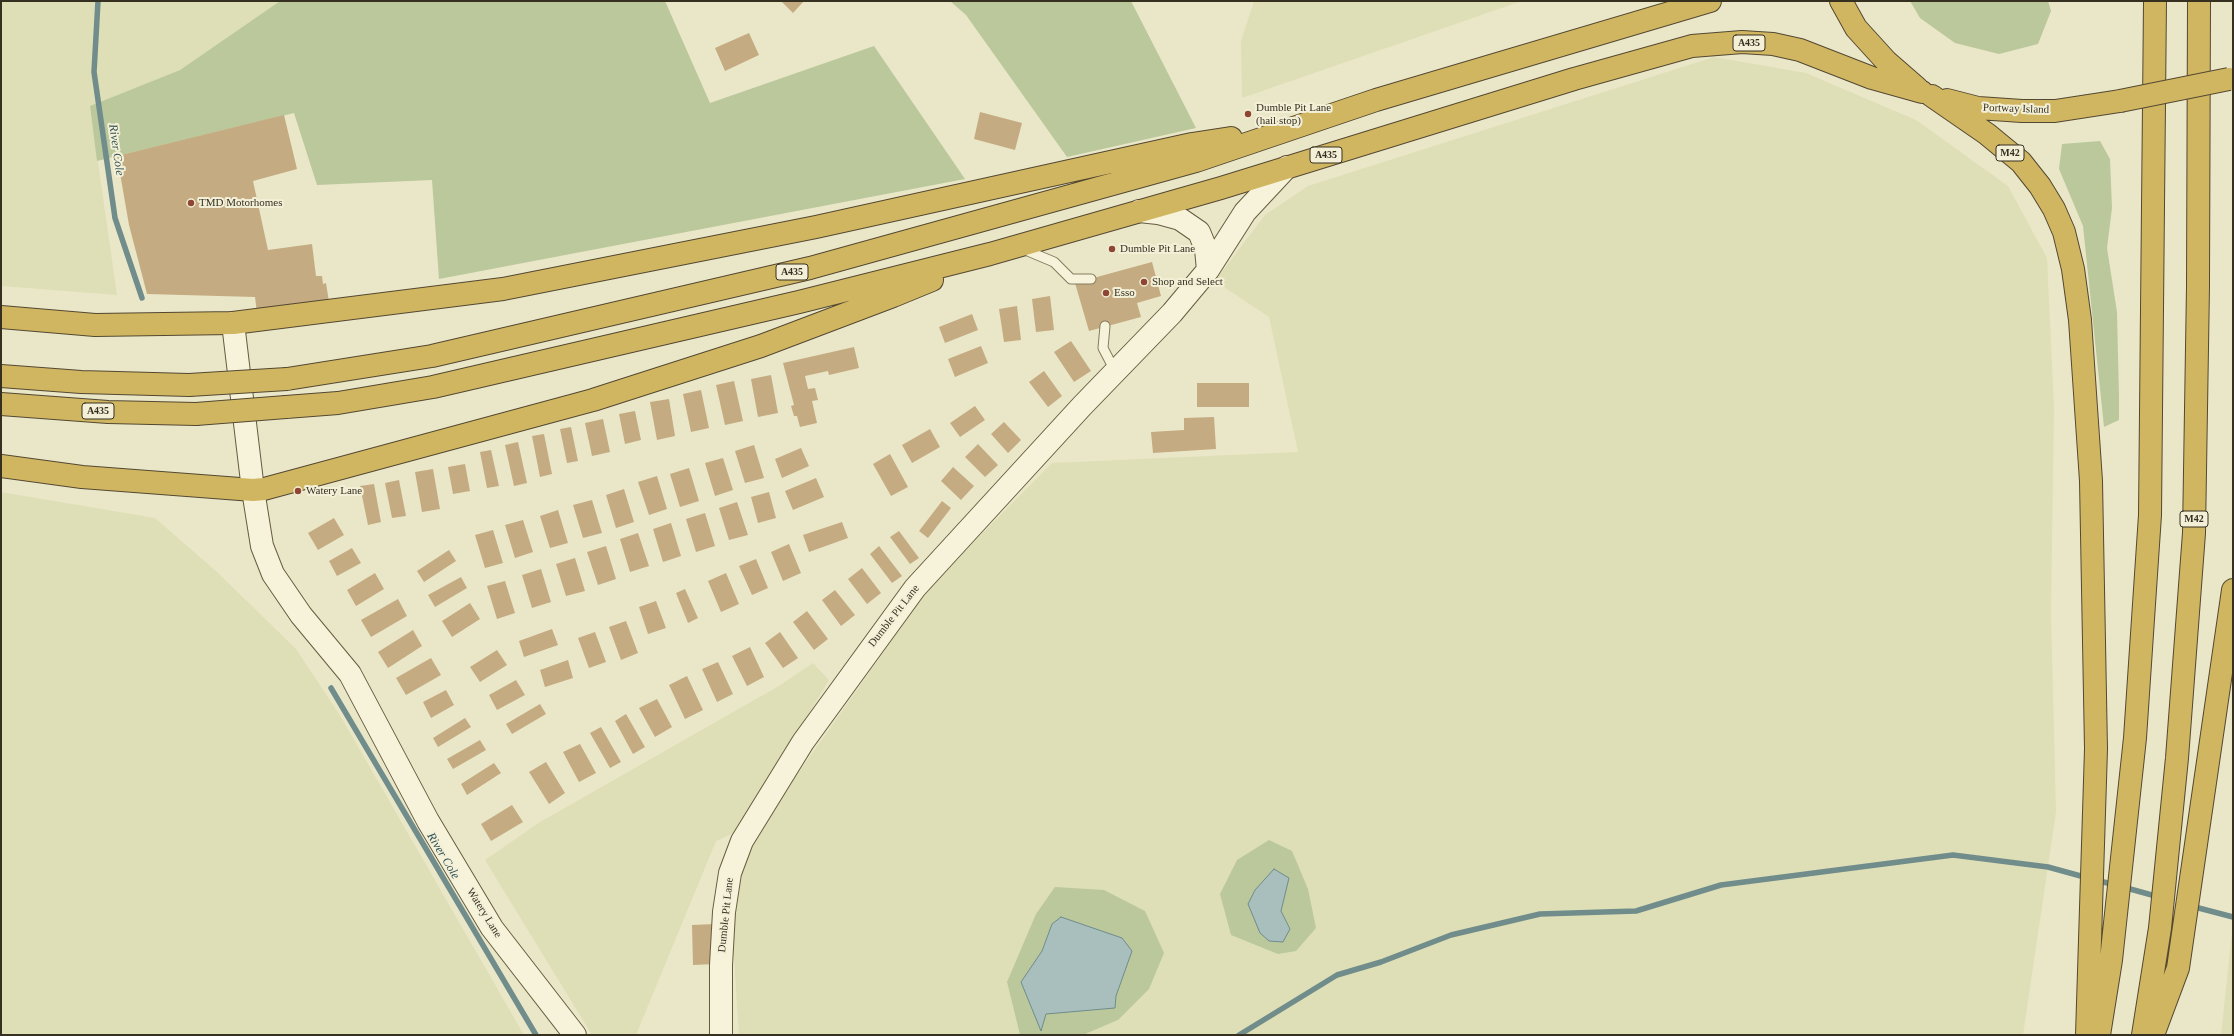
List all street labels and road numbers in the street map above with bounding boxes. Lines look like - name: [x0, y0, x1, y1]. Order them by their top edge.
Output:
- road number: A435: [1733, 35, 1765, 51]
- street label: Portway Island: [1983, 101, 2049, 117]
- road number: M42: [1996, 145, 2024, 161]
- road number: A435: [1310, 147, 1342, 163]
- road number: A435: [776, 264, 808, 280]
- road number: A435: [82, 403, 114, 419]
- road number: M42: [2180, 511, 2208, 527]
- street label: Dumble Pit Lane: [866, 582, 922, 650]
- street label: Dumble Pit Lane: [716, 877, 736, 953]
- street label: Watery Lane: [464, 886, 504, 940]

